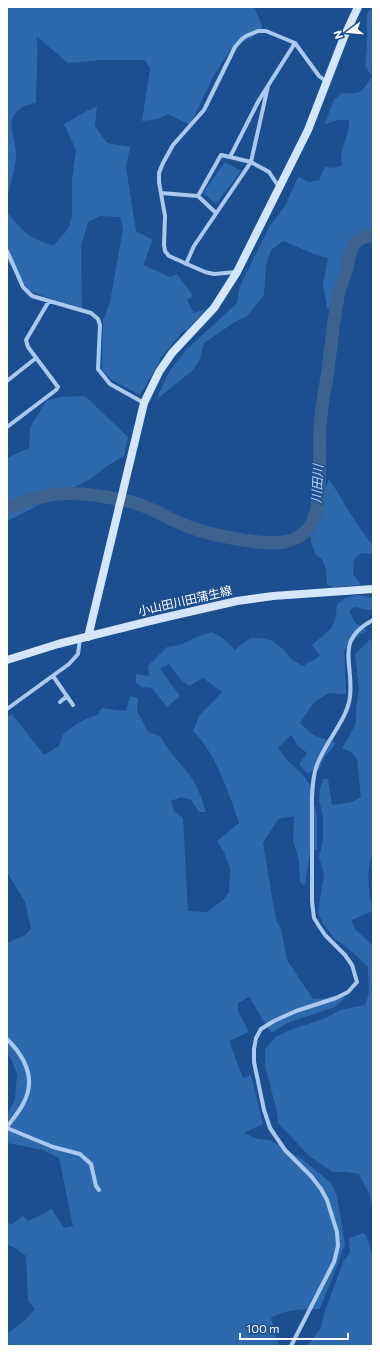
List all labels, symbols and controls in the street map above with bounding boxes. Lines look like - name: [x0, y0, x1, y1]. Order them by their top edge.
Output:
- north arrow: [328, 12, 368, 52]
- text: N: [331, 29, 345, 41]
- water label: 川田川: [308, 462, 326, 504]
- street label: 小山田川田蒲生線: [136, 582, 233, 618]
- scale bar: [240, 1315, 348, 1341]
- text: 100 m: [246, 1321, 280, 1335]

